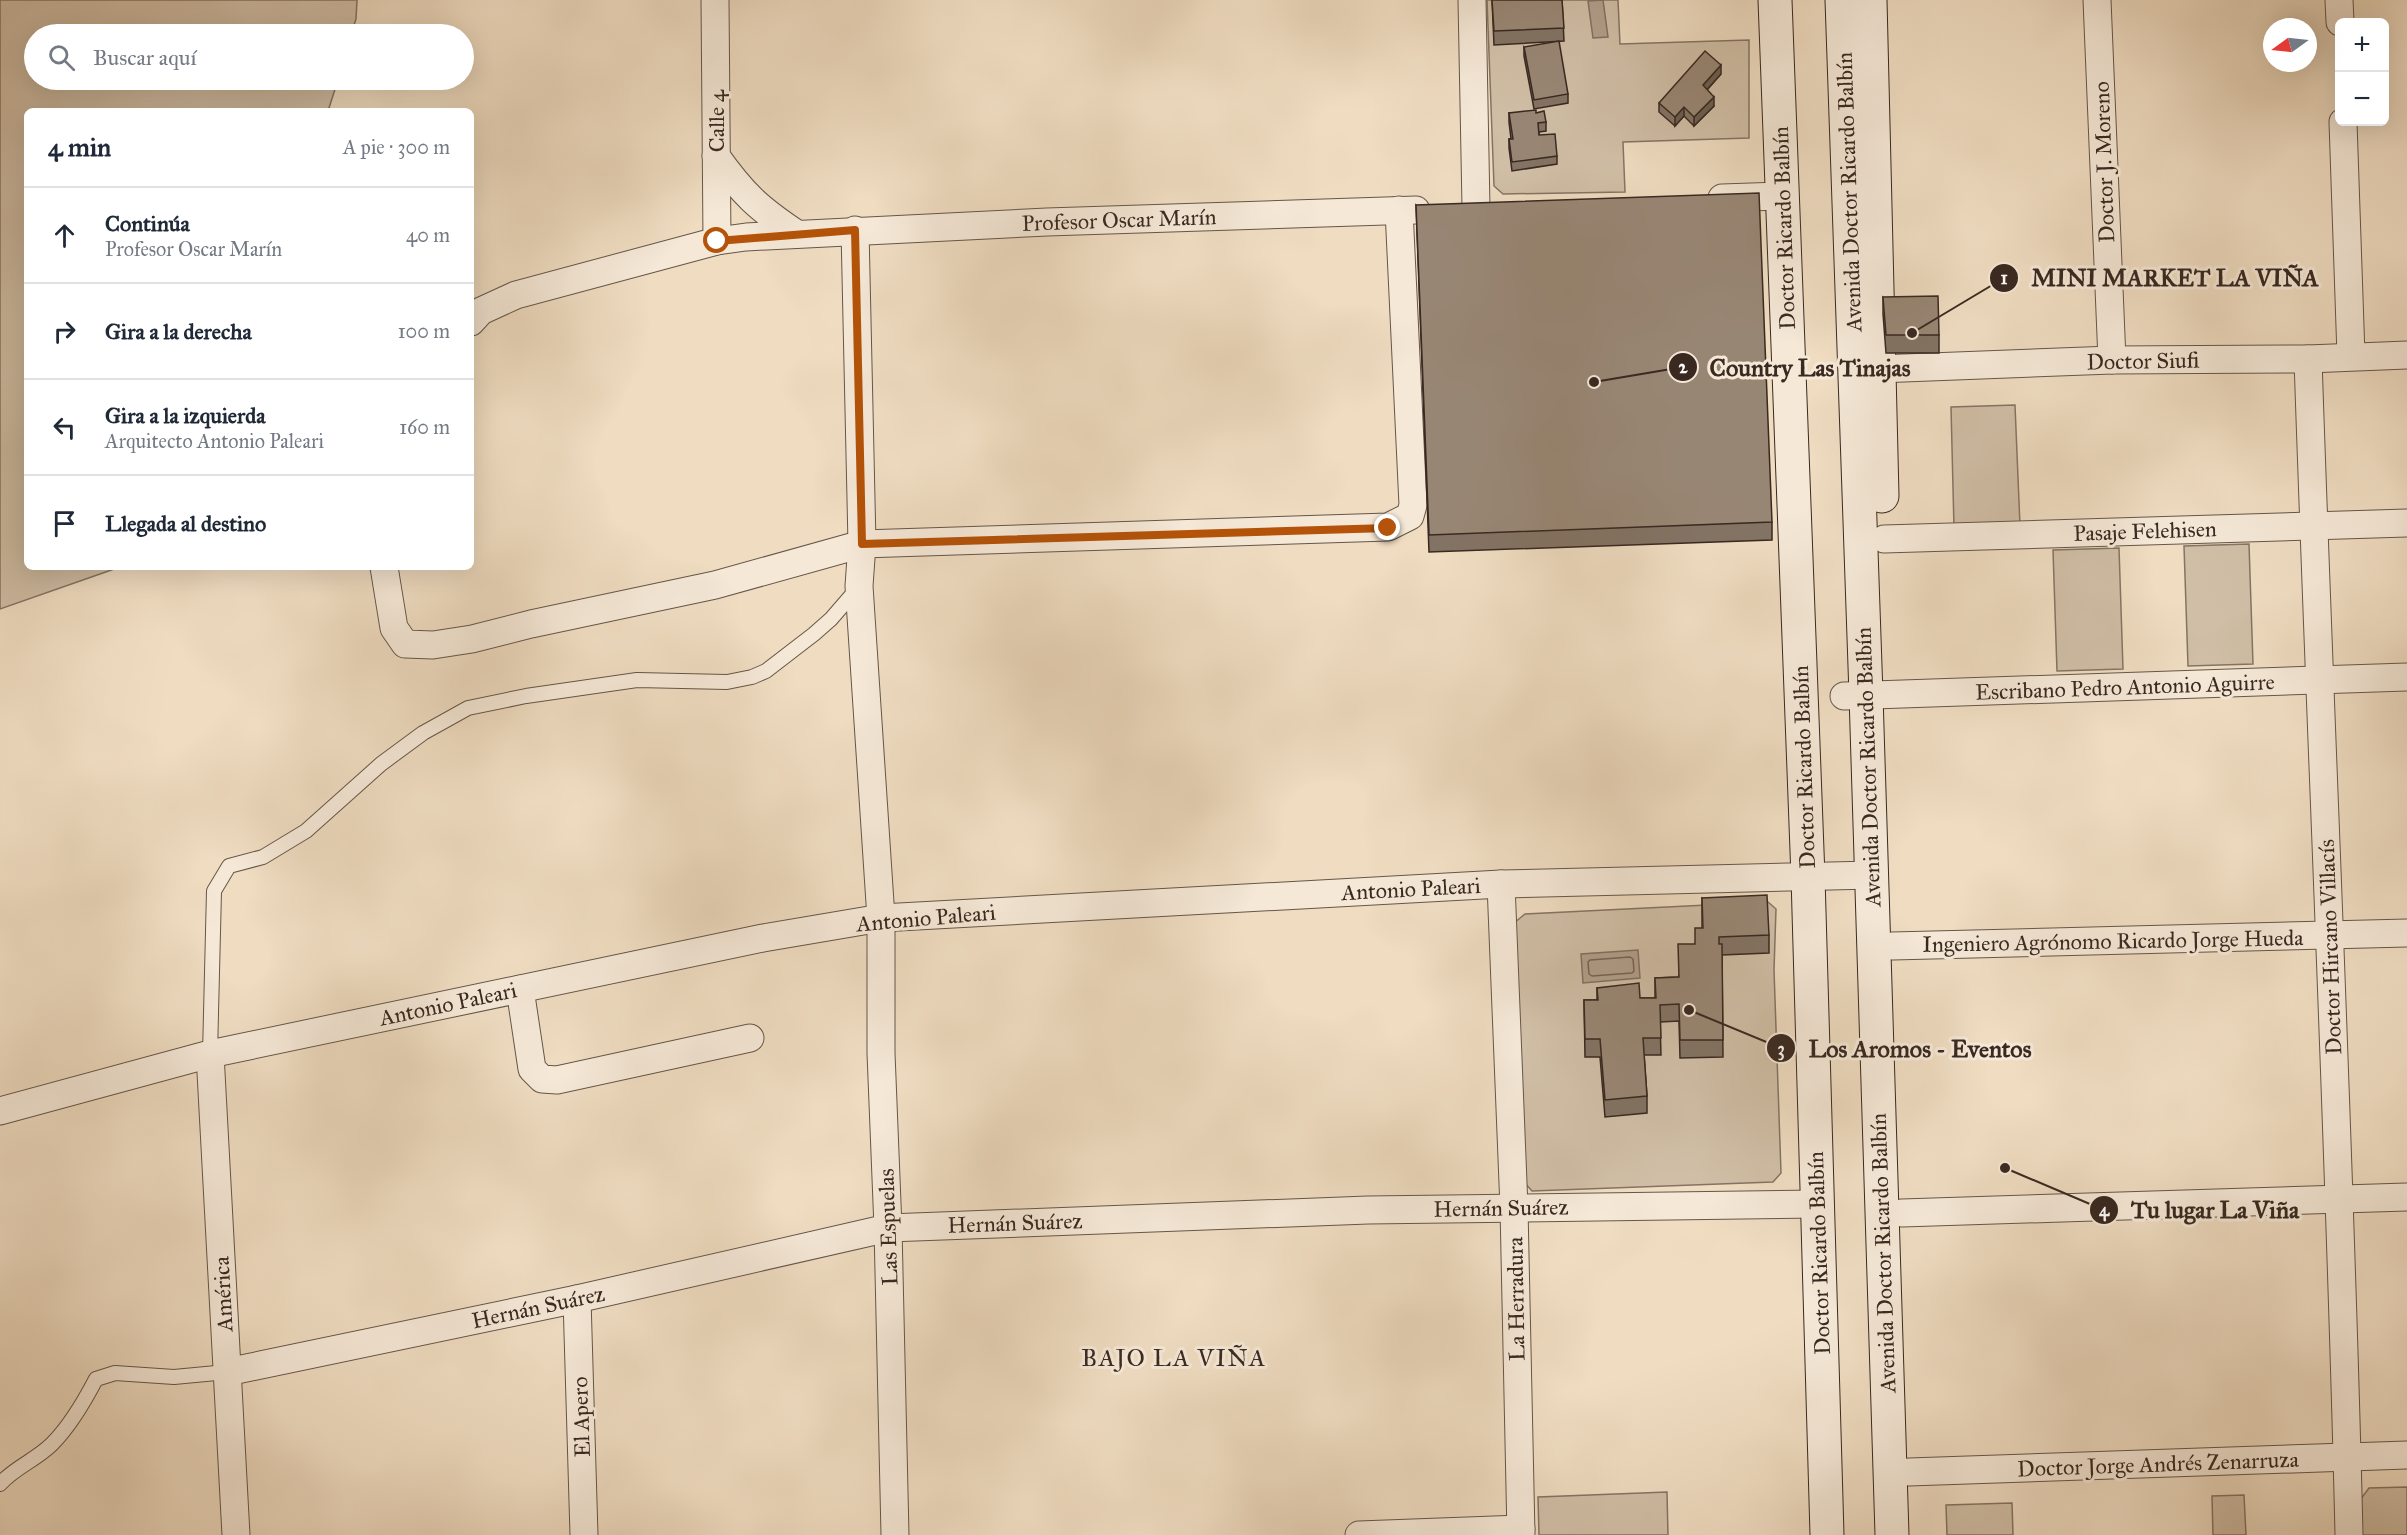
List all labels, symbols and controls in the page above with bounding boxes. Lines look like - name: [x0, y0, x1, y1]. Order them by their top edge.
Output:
- north arrow: [2263, 18, 2317, 72]
- map controls: [2335, 18, 2389, 126]
- button: +: [2335, 18, 2389, 72]
- search box: [24, 24, 474, 90]
- icon: search: [45, 41, 78, 74]
- text: Buscar aquí: [93, 44, 196, 71]
- street label: Avenida Doctor Ricardo Balbín: [1831, 52, 1867, 333]
- button: −: [2335, 72, 2389, 126]
- street label: Doctor J. Moreno: [2088, 81, 2120, 243]
- street label: Calle 4: [703, 89, 730, 152]
- street label: Doctor Ricardo Balbín: [1767, 126, 1801, 330]
- text: 4 min: [48, 131, 111, 163]
- text: A pie · 300 m: [343, 135, 450, 159]
- street label: Profesor Oscar Marín: [1021, 203, 1217, 237]
- text: Continúa: [105, 210, 190, 237]
- icon: ahead: [48, 219, 81, 252]
- text: 40 m: [406, 223, 450, 247]
- route start: [703, 227, 729, 253]
- text: Profesor Oscar Marín: [105, 237, 282, 261]
- callout: MINI MARKET LA VIÑA: [1989, 257, 2331, 299]
- text: MINI MARKET LA VIÑA: [2031, 263, 2320, 293]
- text: 1: [2000, 267, 2008, 289]
- icon: right: [48, 315, 81, 348]
- text: Gira a la derecha: [105, 318, 252, 345]
- text: 100 m: [398, 319, 450, 343]
- callout: Country Las Tinajas: [1668, 346, 1923, 388]
- street label: Doctor Siufi: [2086, 347, 2200, 375]
- text: Country Las Tinajas: [1710, 353, 1911, 383]
- text: 2: [1679, 356, 1689, 378]
- text: Gira a la izquierda: [105, 402, 266, 429]
- icon: left: [48, 411, 81, 444]
- text: 160 m: [399, 415, 450, 439]
- text: Arquitecto Antonio Paleari: [105, 429, 324, 453]
- icon: arrive: [48, 507, 81, 540]
- text: Llegada al destino: [105, 510, 266, 537]
- route end: [1374, 514, 1400, 540]
- street label: Pasaje Felehisen: [2073, 515, 2217, 547]
- street label: Avenida Doctor Ricardo Balbín: [1850, 627, 1886, 908]
- street label: Doctor Ricardo Balbín: [1787, 665, 1821, 869]
- street label: Escribano Pedro Antonio Aguirre: [1975, 668, 2275, 706]
- street label: Doctor Hircano Villacís: [2313, 839, 2347, 1055]
- street label: Antonio Paleari: [1340, 872, 1481, 906]
- street label: Antonio Paleari: [854, 898, 997, 938]
- street label: Ingeniero Agrónomo Ricardo Jorge Hueda: [1922, 924, 2304, 958]
- street label: Antonio Paleari: [376, 976, 519, 1032]
- callout: Los Aromos - Eventos: [1766, 1027, 2043, 1069]
- text: Los Aromos - Eventos: [1809, 1034, 2032, 1064]
- text: 3: [1777, 1038, 1785, 1061]
- street label: Avenida Doctor Ricardo Balbín: [1865, 1113, 1901, 1394]
- street label: Doctor Ricardo Balbín: [1802, 1151, 1836, 1355]
- street label: Las Espuelas: [872, 1168, 904, 1286]
- callout: Tu lugar La Viña: [2089, 1189, 2311, 1231]
- street label: Hernán Suárez: [1433, 1193, 1569, 1223]
- text: Tu lugar La Viña: [2130, 1195, 2300, 1225]
- text: 4: [2099, 1199, 2110, 1222]
- street label: Hernán Suárez: [947, 1207, 1083, 1239]
- street label: La Herradura: [1501, 1236, 1531, 1361]
- street label: América: [208, 1255, 239, 1333]
- street label: Hernán Suárez: [469, 1280, 607, 1334]
- district label: BAJO LA VIÑA: [1081, 1343, 1267, 1373]
- street label: El Apero: [566, 1376, 596, 1458]
- street label: Doctor Jorge Andrés Zenarruza: [2017, 1446, 2300, 1482]

